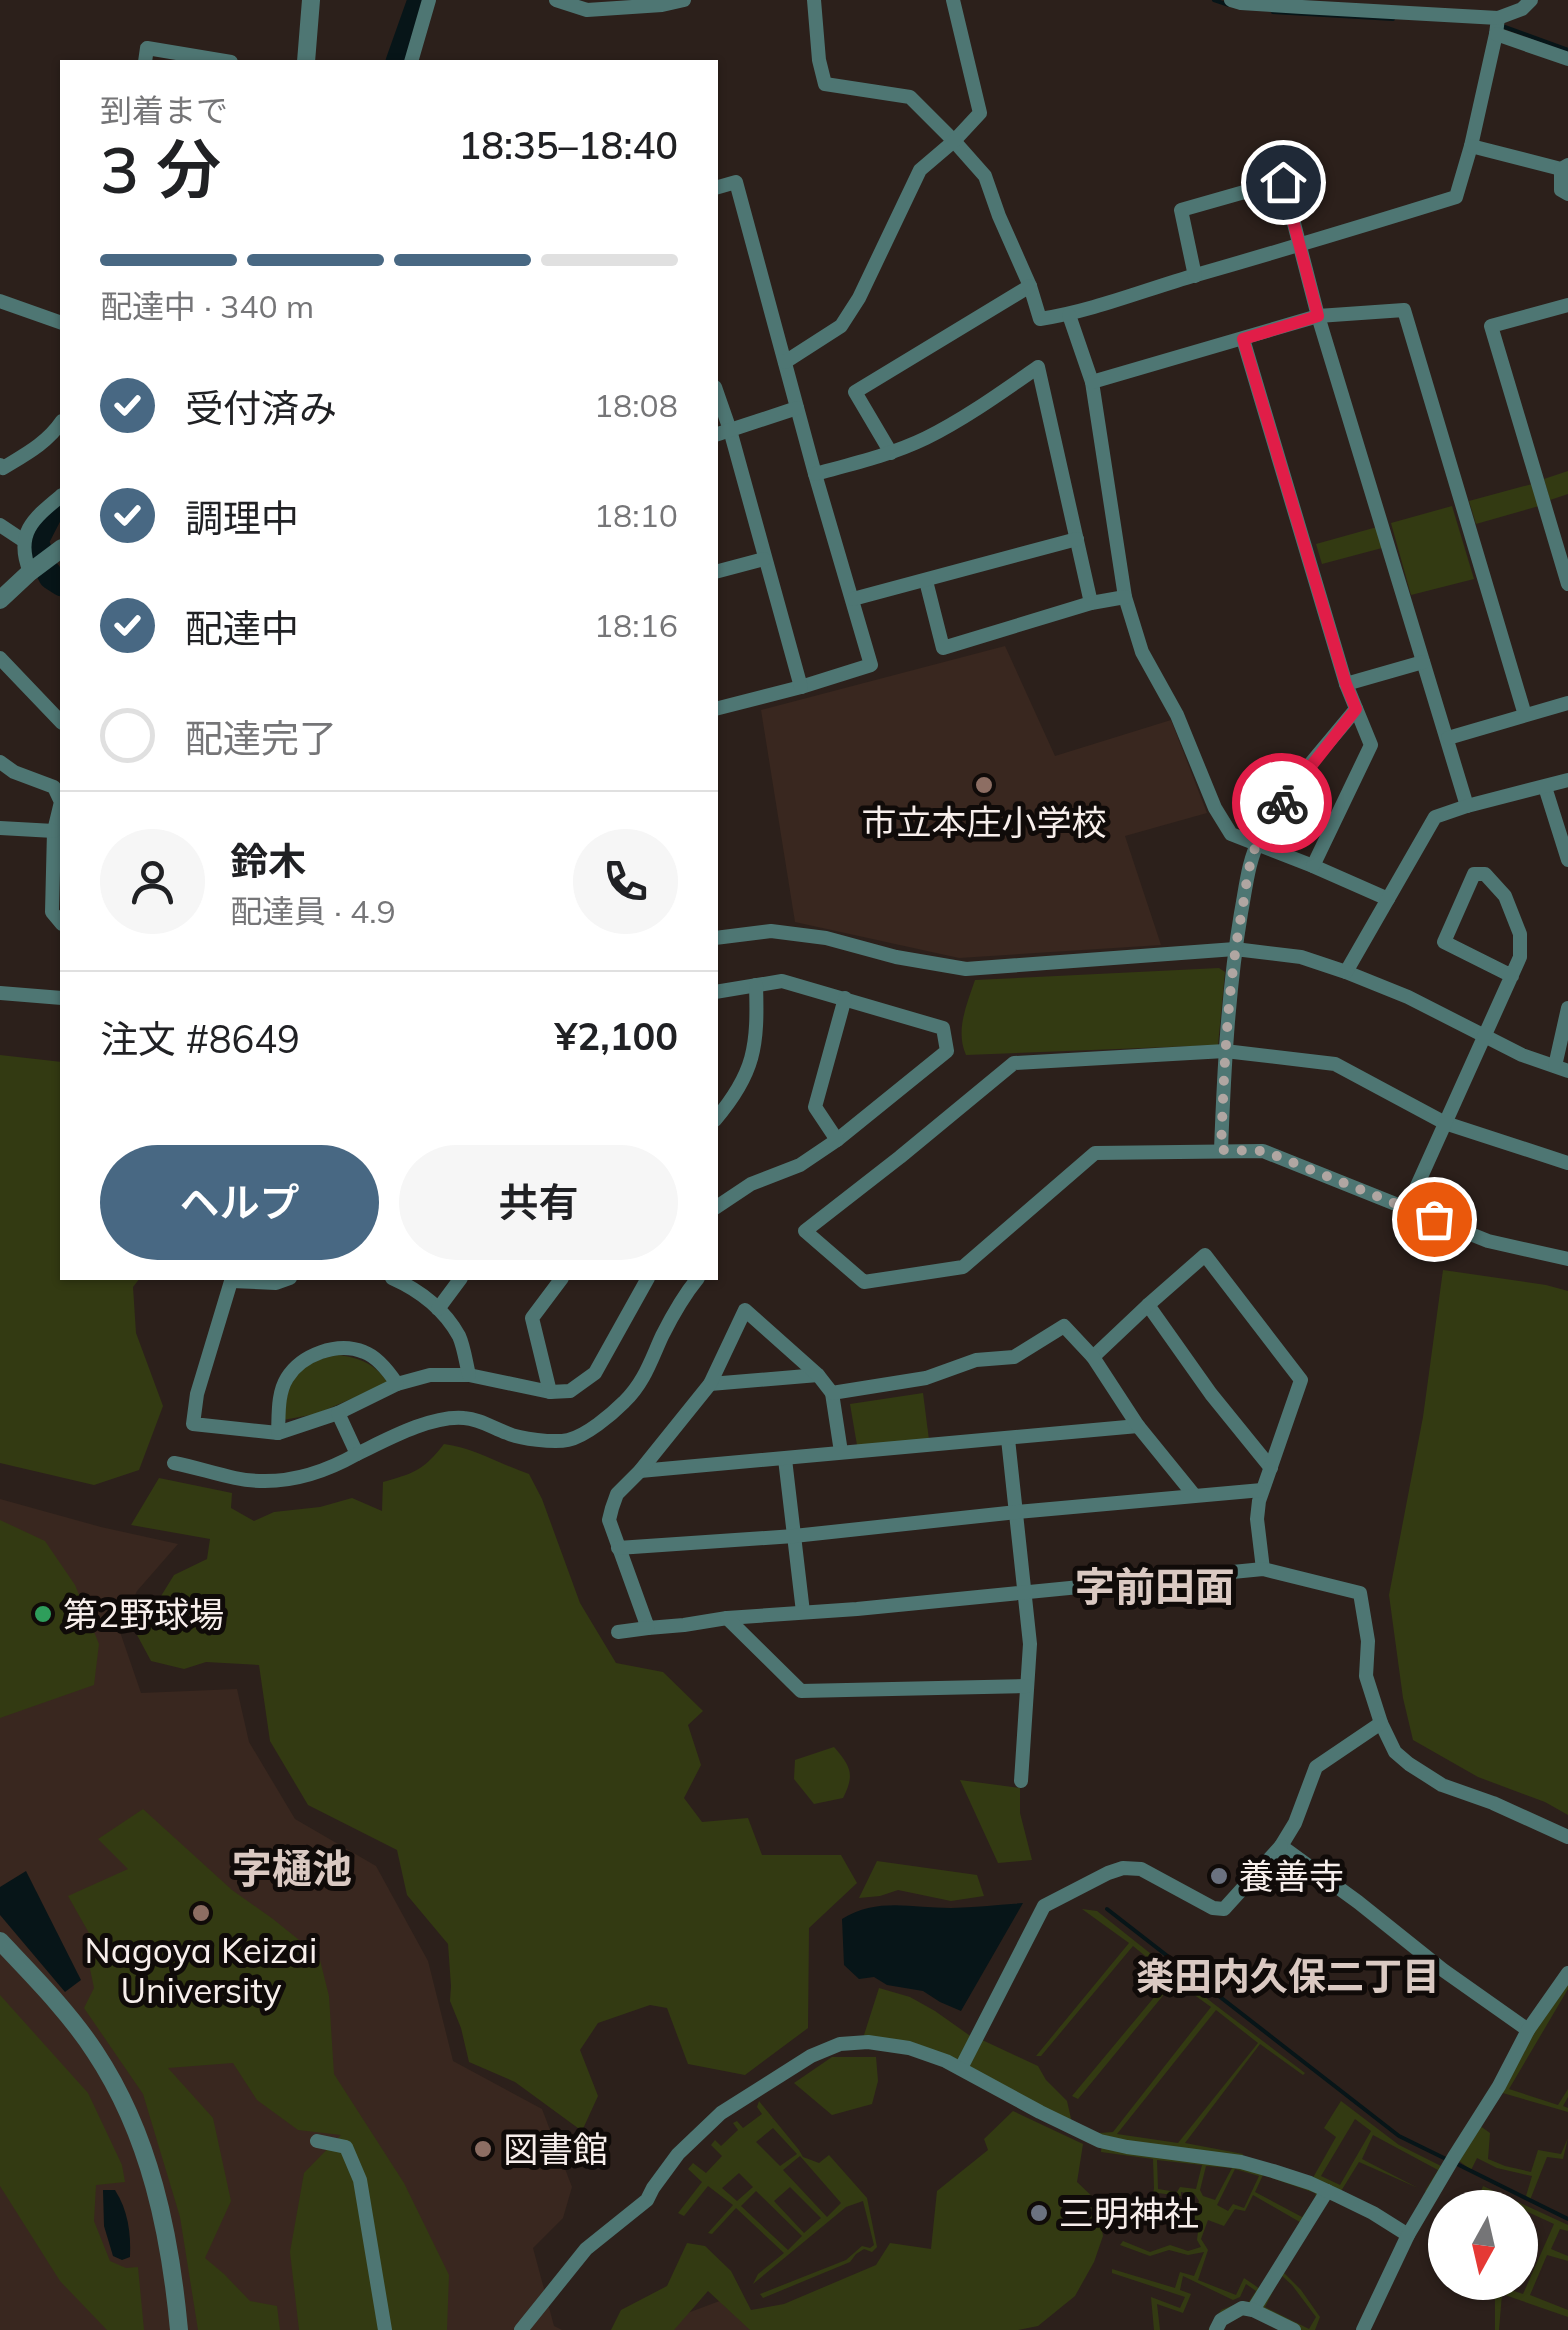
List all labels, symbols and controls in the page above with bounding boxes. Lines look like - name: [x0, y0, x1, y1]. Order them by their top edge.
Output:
- text: 到着まで: [100, 90, 228, 130]
- text: 18:35–18:40: [458, 121, 678, 169]
- text: 3 分: [100, 128, 221, 209]
- pin: [1241, 140, 1326, 225]
- icon: home: [1256, 155, 1311, 210]
- text: 配達中 · 340 m: [100, 286, 314, 326]
- icon: check: [100, 378, 155, 433]
- text: 受付済み: [185, 384, 337, 432]
- text: 18:08: [594, 385, 678, 425]
- icon: check: [100, 488, 155, 543]
- text: 調理中: [185, 494, 299, 542]
- text: 18:10: [594, 495, 678, 535]
- icon: check: [100, 598, 155, 653]
- text: 配達中: [185, 604, 299, 652]
- text: 18:16: [594, 605, 678, 645]
- text: 配達完了: [185, 714, 337, 762]
- courier: [1232, 753, 1332, 853]
- marker: 市立本庄小学校: [973, 774, 995, 796]
- icon: bike: [1255, 776, 1310, 831]
- place label: 市立本庄小学校: [861, 800, 1107, 844]
- button: person: [100, 829, 205, 934]
- button: phone: [573, 829, 678, 934]
- text: 鈴木: [230, 837, 306, 885]
- text: 配達員 · 4.9: [230, 891, 396, 931]
- text: ¥2,100: [555, 1012, 678, 1060]
- text: 注文 #8649: [100, 1015, 300, 1063]
- button: ヘルプ: [100, 1145, 379, 1260]
- button: 共有: [399, 1145, 678, 1260]
- pin: [1392, 1177, 1477, 1262]
- icon: bag: [1407, 1192, 1462, 1247]
- district label: 字前田面: [1075, 1561, 1235, 1611]
- place label: 第2野球場: [63, 1592, 224, 1636]
- marker: 第2野球場: [32, 1603, 54, 1625]
- district label: 字樋池: [232, 1843, 352, 1893]
- place label: 養善寺: [1239, 1854, 1344, 1898]
- marker: 養善寺: [1208, 1865, 1230, 1887]
- marker: Nagoya Keizai University: [190, 1902, 212, 1924]
- place label: Nagoya Keizai University: [85, 1928, 317, 2012]
- district label: 楽田内久保二丁目: [1136, 1952, 1440, 2000]
- place label: 図書館: [503, 2127, 608, 2171]
- marker: 図書館: [472, 2138, 494, 2160]
- north arrow: [1428, 2190, 1538, 2300]
- map controls: [1428, 2190, 1538, 2300]
- place label: 三明神社: [1059, 2191, 1199, 2235]
- marker: 三明神社: [1028, 2202, 1050, 2224]

